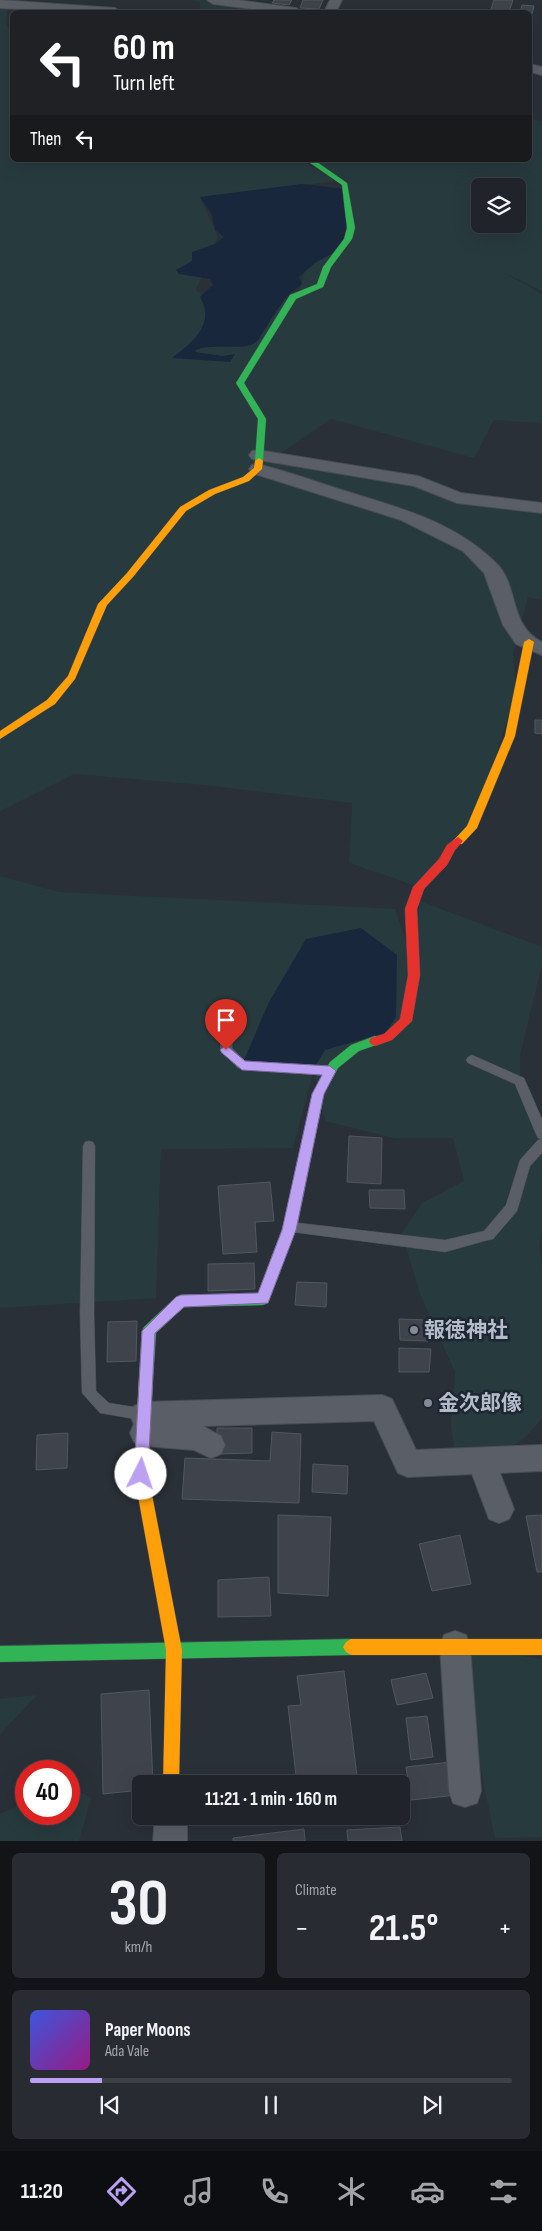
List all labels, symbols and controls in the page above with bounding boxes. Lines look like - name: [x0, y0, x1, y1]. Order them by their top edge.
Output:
- text: 60 m: [113, 27, 175, 70]
- icon: left: [30, 30, 95, 95]
- text: Turn left: [113, 70, 175, 97]
- icon: left: [71, 125, 99, 153]
- text: Then: [30, 128, 61, 151]
- map controls: [471, 178, 526, 233]
- button: layers: [471, 178, 526, 233]
- pin: [205, 999, 247, 1050]
- icon: arrive: [212, 1006, 240, 1034]
- place label: 報徳神社: [424, 1318, 508, 1343]
- marker: 報徳神社: [408, 1324, 420, 1336]
- place label: 金次郎像: [438, 1391, 522, 1416]
- marker: 金次郎像: [422, 1397, 434, 1409]
- position arrow: [114, 1447, 166, 1499]
- speed limit sign: 40: [15, 1760, 80, 1825]
- text: 11:21 · 1 min · 160 m: [205, 1788, 337, 1811]
- text: 30: [108, 1866, 169, 1944]
- text: Climate: [295, 1881, 337, 1900]
- text: 21.5°: [369, 1906, 438, 1951]
- text: −: [295, 1912, 309, 1945]
- text: +: [498, 1912, 512, 1945]
- text: km/h: [125, 1938, 152, 1957]
- text: Paper Moons: [105, 2019, 191, 2042]
- text: Ada Vale: [105, 2042, 149, 2061]
- icon: previous: [96, 2091, 124, 2119]
- icon: pause: [257, 2091, 285, 2119]
- icon: next: [418, 2091, 446, 2119]
- icon: directions: [104, 2174, 139, 2209]
- icon: music: [181, 2174, 216, 2209]
- icon: phone: [257, 2174, 292, 2209]
- icon: climate: [334, 2174, 369, 2209]
- icon: car: [410, 2174, 445, 2209]
- icon: filters: [486, 2174, 521, 2209]
- text: 11:20: [21, 2178, 63, 2205]

